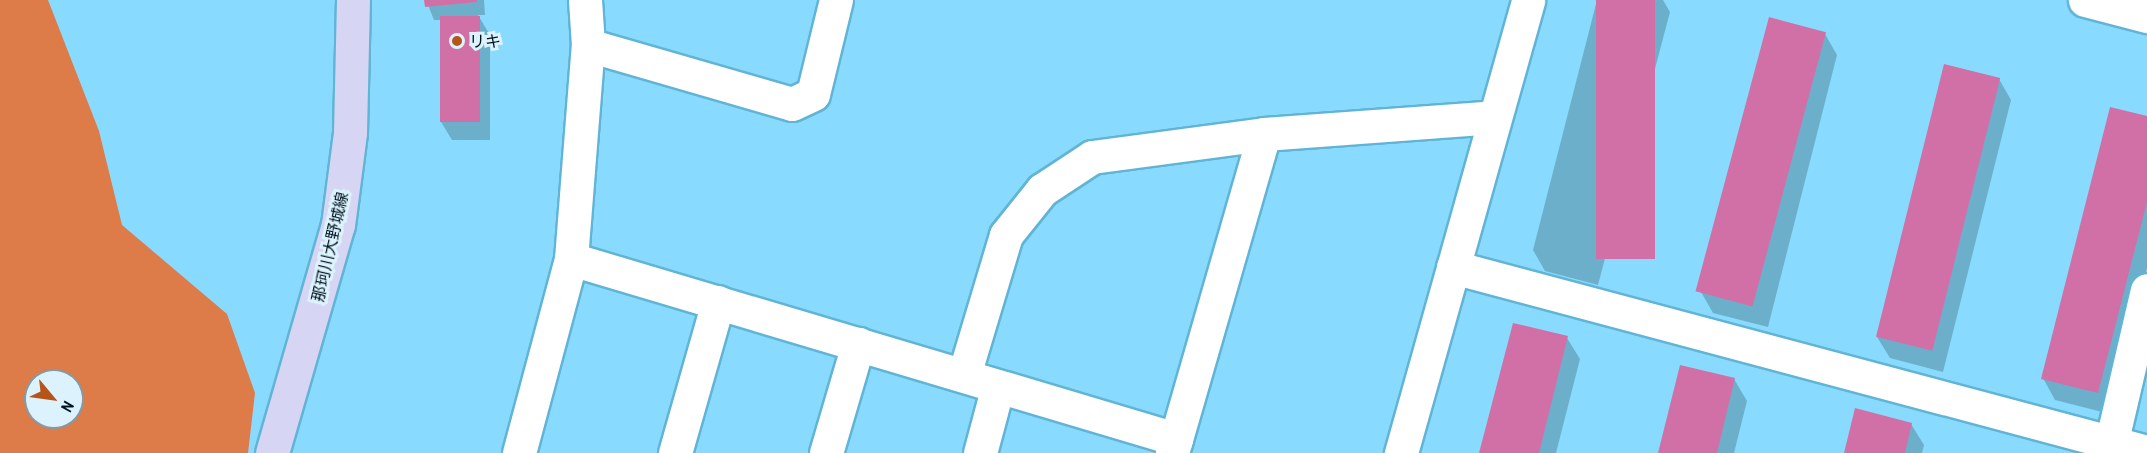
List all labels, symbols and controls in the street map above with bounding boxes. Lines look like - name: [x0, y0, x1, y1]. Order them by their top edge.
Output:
- place label: リキ: [469, 31, 501, 51]
- marker: リキ: [450, 34, 464, 48]
- street label: 那珂川大野城線: [308, 190, 352, 304]
- north arrow: [24, 369, 84, 429]
- text: N: [56, 397, 80, 416]

